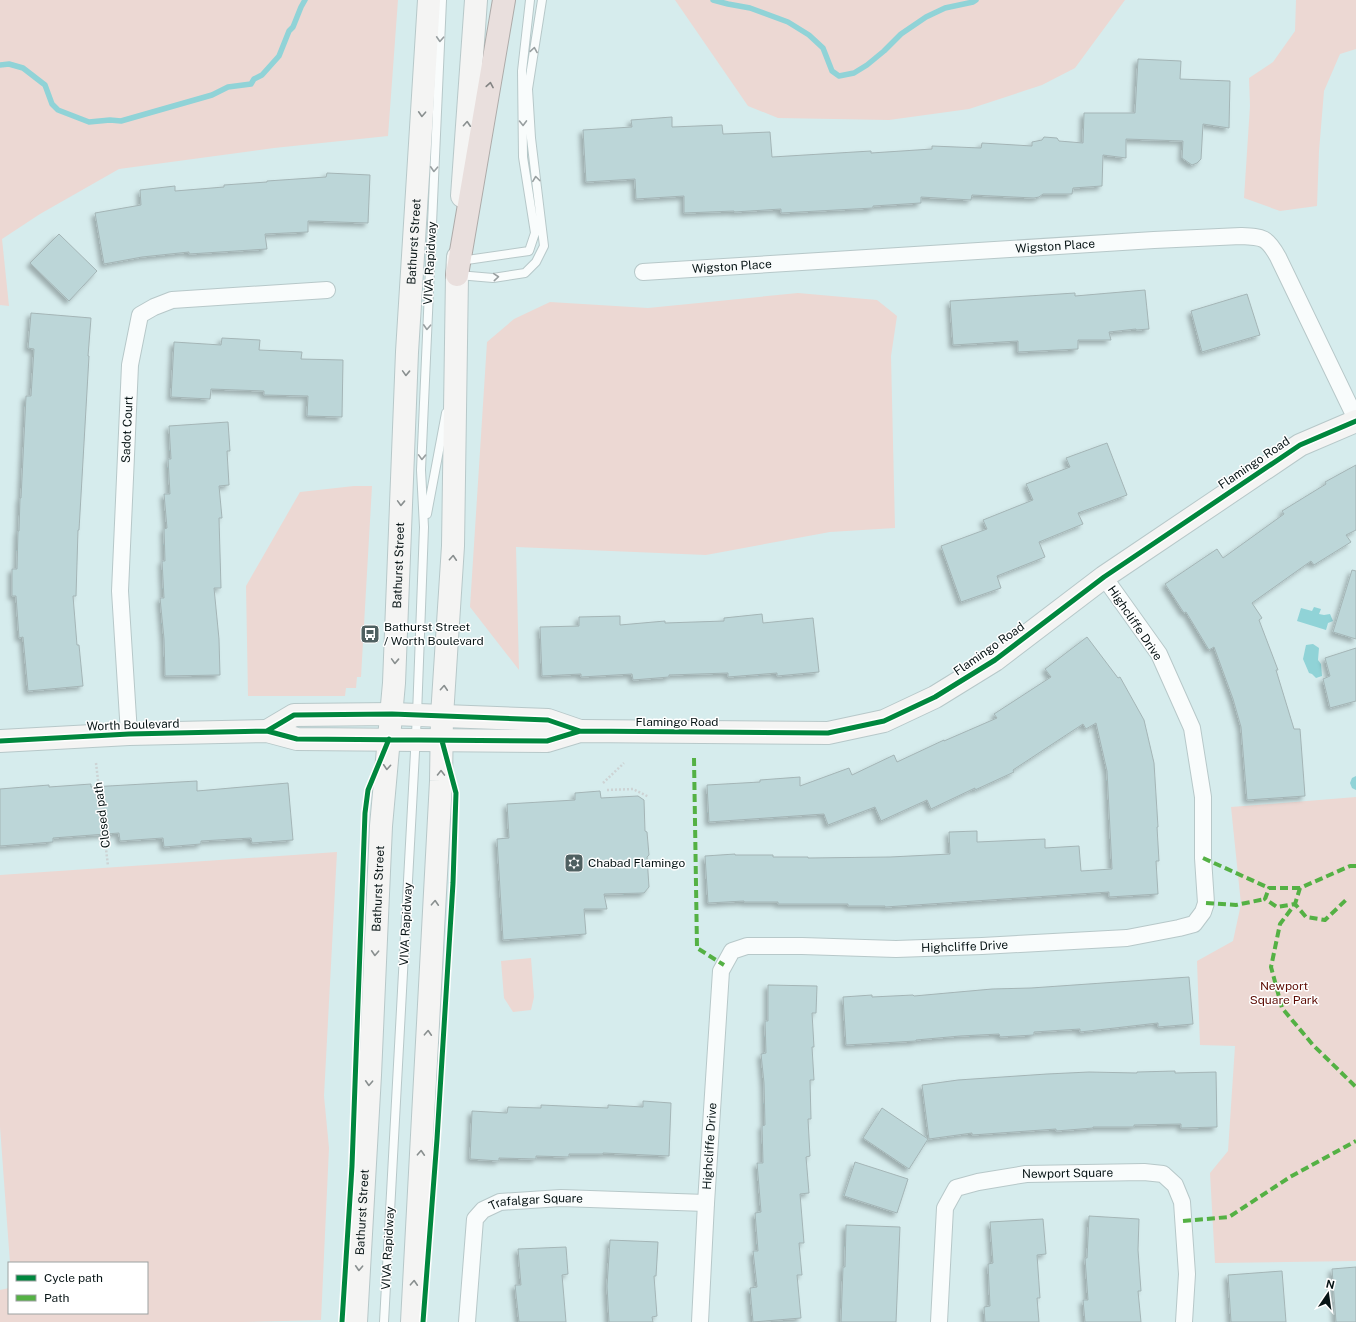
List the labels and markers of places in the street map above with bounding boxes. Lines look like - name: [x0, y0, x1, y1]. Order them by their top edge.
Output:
- place label: Bathurst Street / Worth Boulevard: [384, 620, 484, 648]
- bus stop icon: Bathurst Street / Worth Boulevard: [359, 623, 381, 645]
- synagogue icon: Chabad Flamingo: [563, 852, 585, 874]
- place label: Chabad Flamingo: [588, 856, 686, 870]

